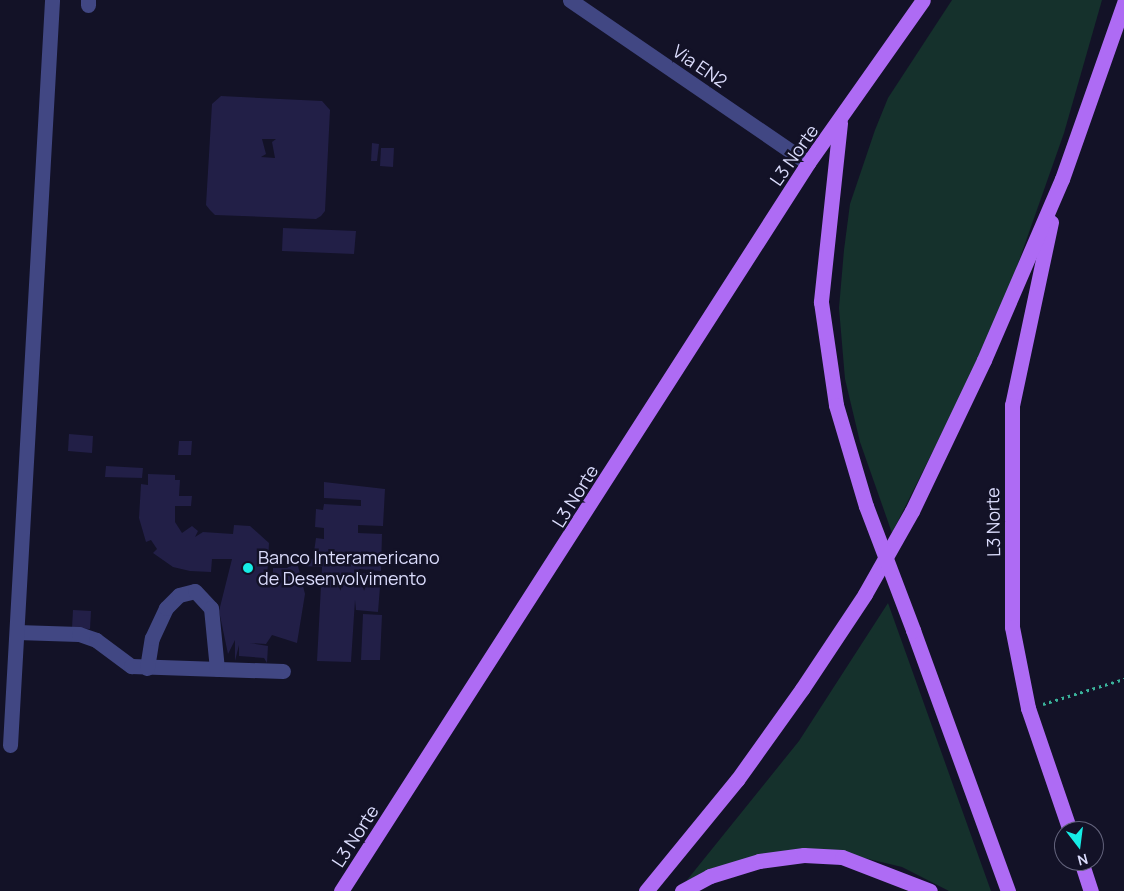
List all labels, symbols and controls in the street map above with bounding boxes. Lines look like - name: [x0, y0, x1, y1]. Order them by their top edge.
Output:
- street label: Via EN2: [669, 40, 731, 92]
- street label: L3 Norte: [765, 120, 823, 190]
- street label: L3 Norte: [547, 461, 603, 531]
- street label: L3 Norte: [982, 487, 1004, 557]
- place label: Banco Interamericano de Desenvolvimento: [258, 547, 440, 590]
- marker: Banco Interamericano de Desenvolvimento: [242, 562, 254, 574]
- street label: L3 Norte: [327, 801, 383, 871]
- north arrow: [1054, 821, 1104, 871]
- text: N: [1075, 850, 1090, 870]

